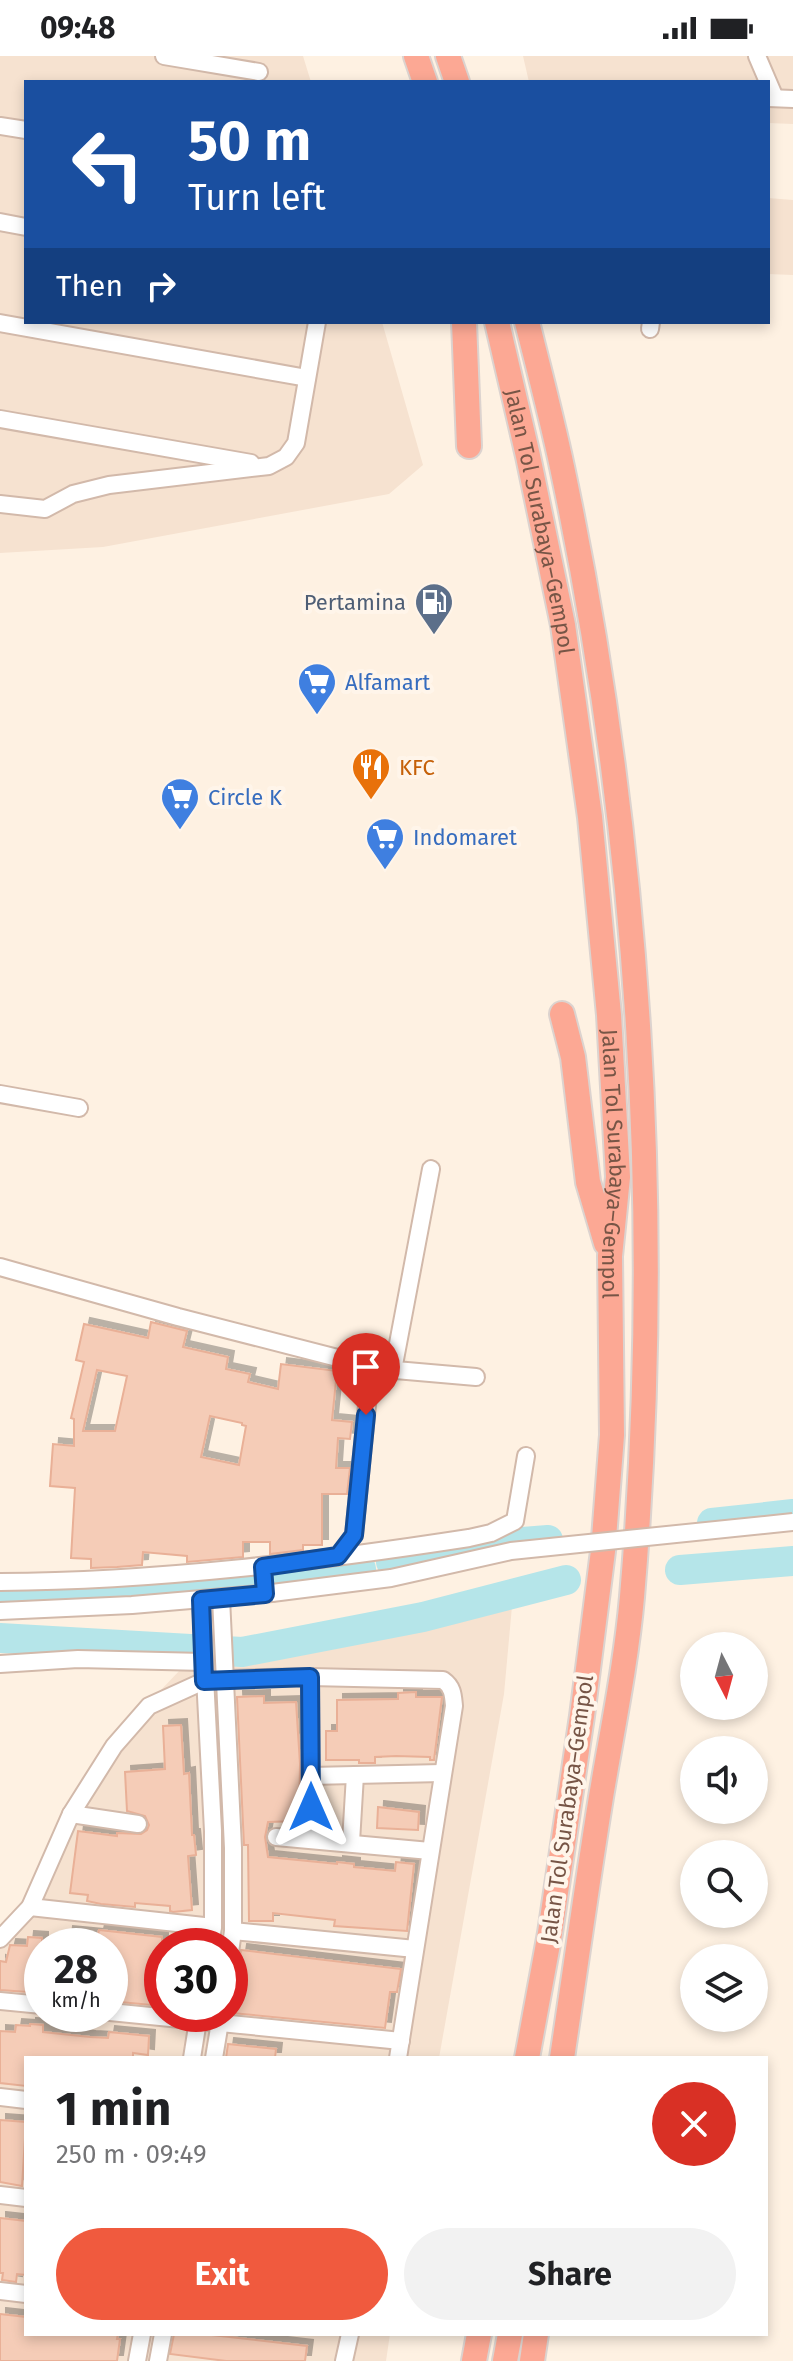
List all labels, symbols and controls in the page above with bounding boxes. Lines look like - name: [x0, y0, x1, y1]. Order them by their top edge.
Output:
- text: 09:48: [40, 10, 115, 46]
- text: 50 m: [188, 108, 311, 175]
- icon: left: [56, 112, 160, 216]
- text: Turn left: [188, 176, 326, 220]
- icon: right: [139, 264, 183, 308]
- text: Then: [56, 268, 123, 304]
- street label: Jalan Tol Surabaya–Gempol: [499, 386, 580, 656]
- fuel station icon: Pertamina: [413, 581, 455, 636]
- place label: Pertamina: [304, 589, 406, 616]
- supermarket icon: Alfamart: [296, 661, 338, 716]
- place label: Alfamart: [345, 669, 430, 696]
- restaurant icon: KFC: [350, 746, 392, 801]
- place label: KFC: [399, 754, 435, 781]
- supermarket icon: Circle K: [159, 776, 201, 831]
- place label: Circle K: [208, 784, 282, 811]
- supermarket icon: Indomaret: [364, 816, 406, 871]
- place label: Indomaret: [413, 824, 517, 851]
- street label: Jalan Tol Surabaya–Gempol: [596, 1028, 631, 1299]
- pin: [332, 1333, 400, 1415]
- icon: arrive: [344, 1345, 388, 1389]
- north arrow: [680, 1632, 768, 1720]
- map controls: [680, 1632, 768, 2032]
- street label: Jalan Tol Surabaya–Gempol: [535, 1673, 599, 1945]
- button: sound: [680, 1736, 768, 1824]
- position arrow: [269, 1765, 353, 1849]
- button: search: [680, 1840, 768, 1928]
- speed limit sign: 30: [144, 1928, 248, 2032]
- button: layers: [680, 1944, 768, 2032]
- text: 28: [54, 1946, 98, 1994]
- text: km/h: [51, 1988, 101, 2012]
- text: 1 min: [56, 2080, 171, 2138]
- button: close: [652, 2082, 736, 2166]
- text: 250 m · 09:49: [56, 2139, 207, 2170]
- button: Exit: [56, 2228, 388, 2320]
- button: Share: [404, 2228, 736, 2320]

